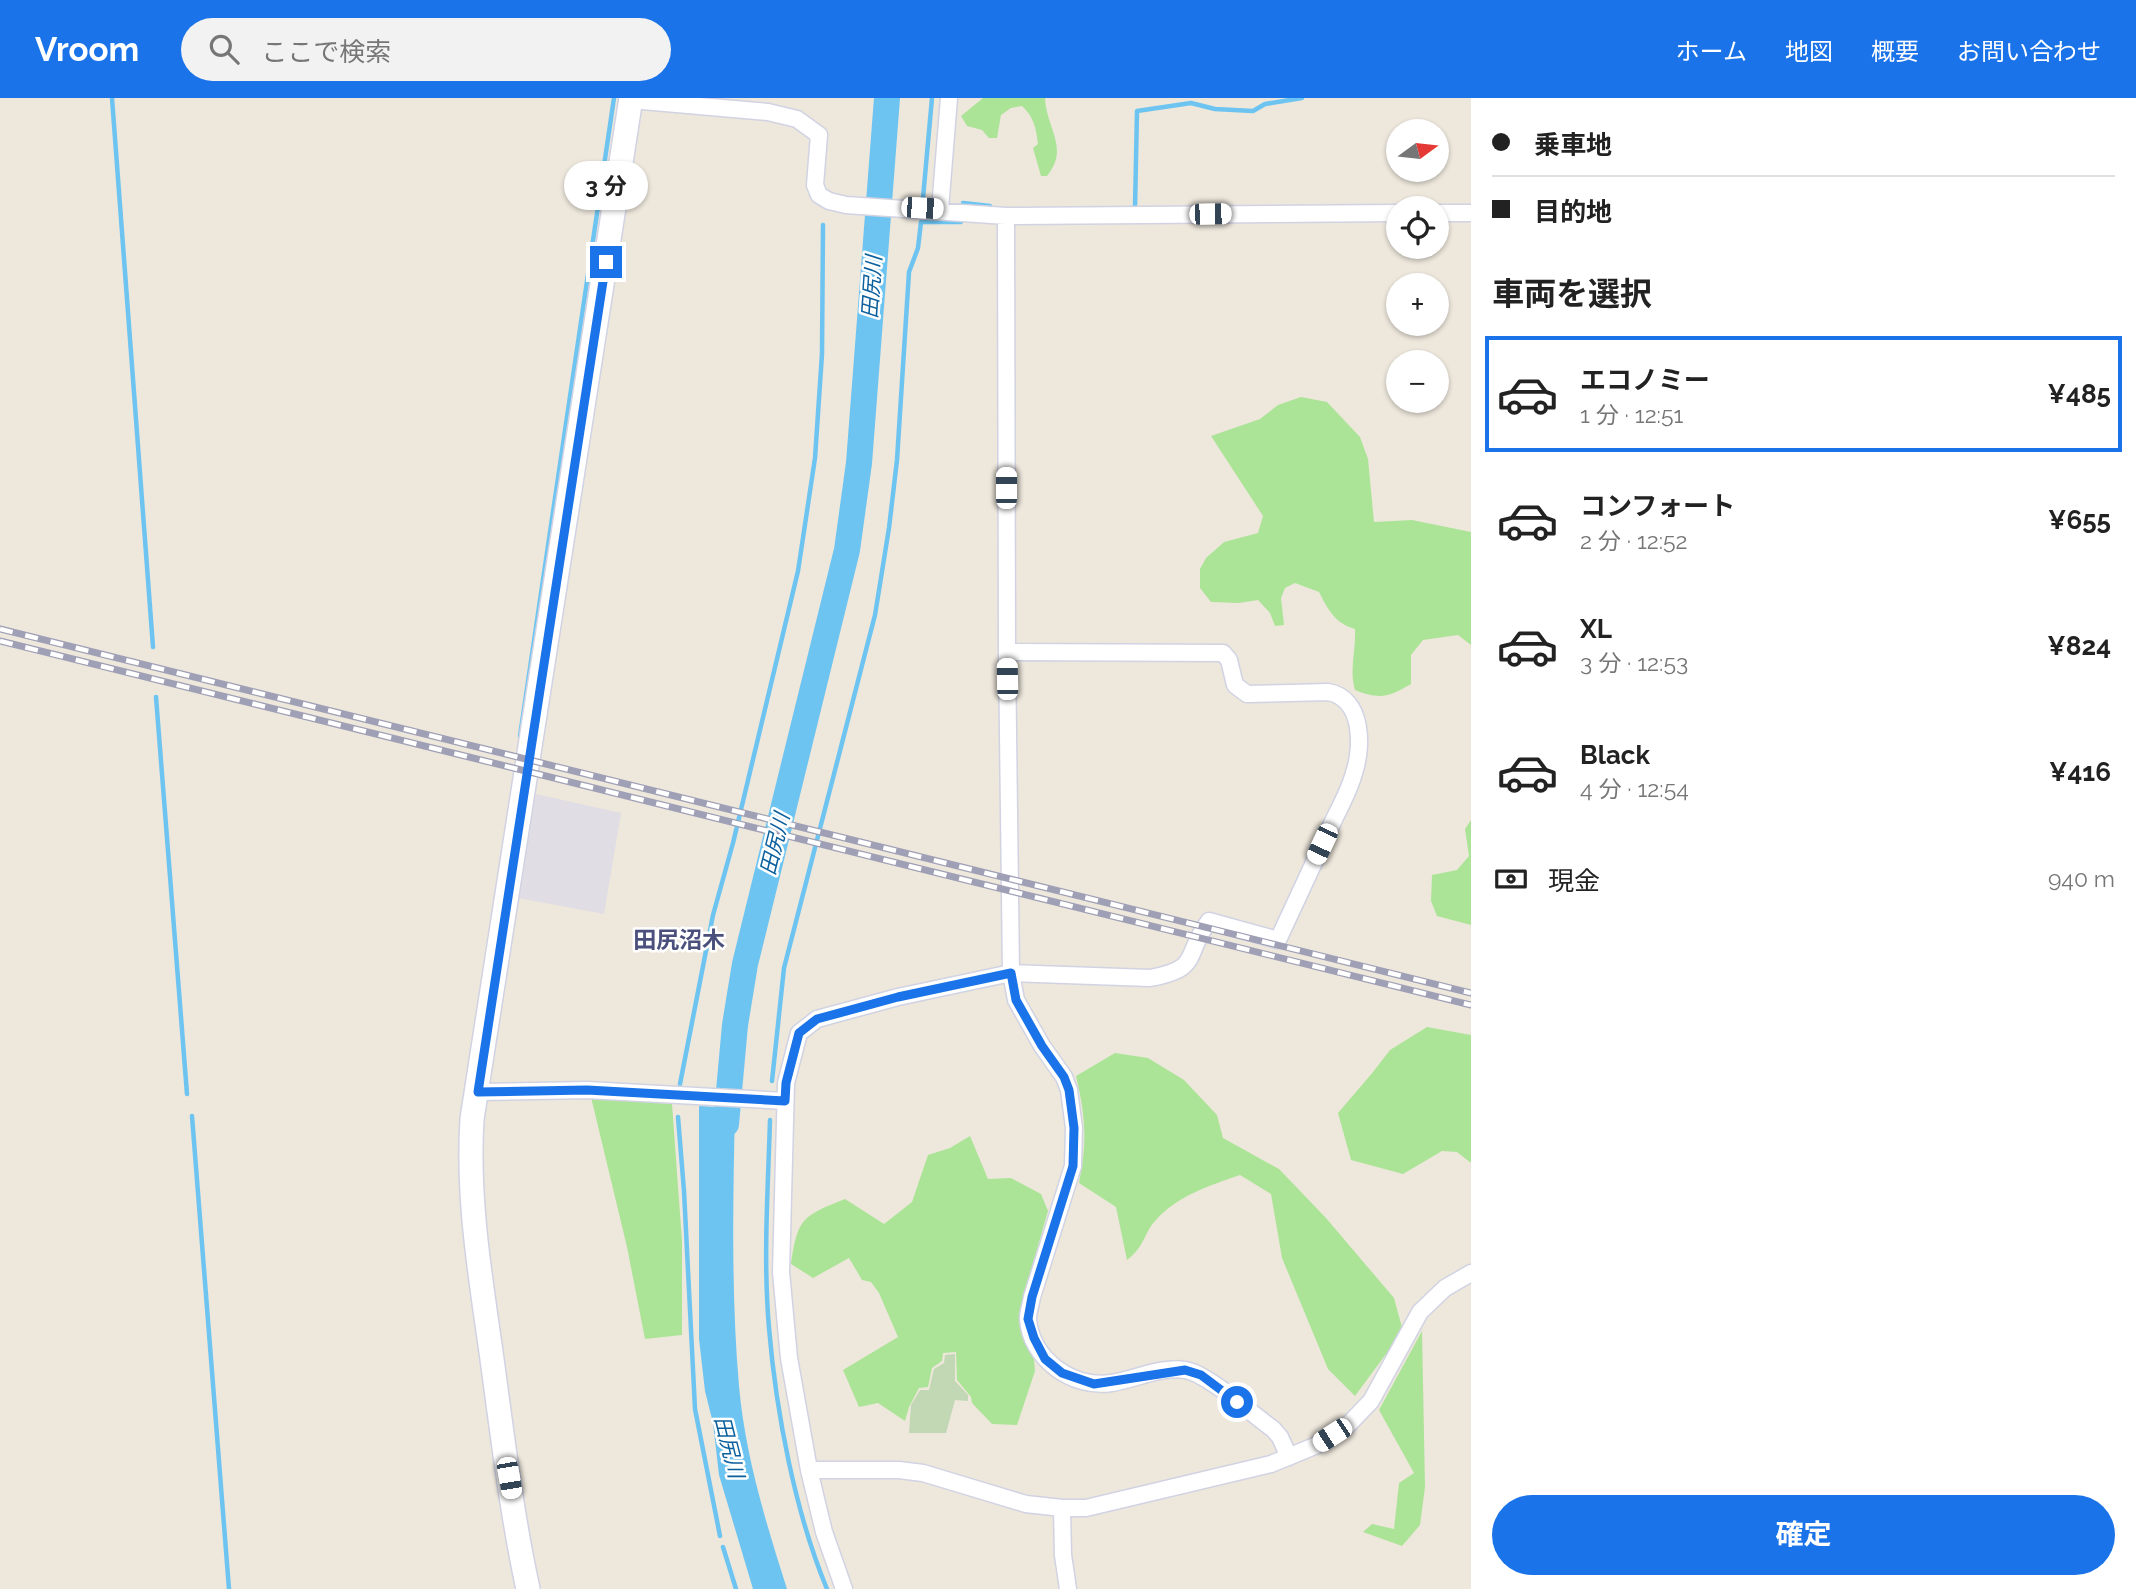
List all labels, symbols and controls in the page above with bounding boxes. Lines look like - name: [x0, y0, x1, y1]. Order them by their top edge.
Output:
- search box: [181, 18, 671, 81]
- text: Vroom: [35, 30, 139, 69]
- icon: search: [205, 30, 243, 68]
- text: ここで検索: [261, 37, 391, 67]
- text: ホーム: [1676, 37, 1747, 66]
- text: 地図: [1785, 37, 1833, 66]
- text: 概要: [1871, 37, 1919, 66]
- text: お問い合わせ: [1957, 37, 2101, 66]
- north arrow: [1386, 119, 1449, 182]
- map controls: [1386, 119, 1449, 413]
- text: 乗車地: [1534, 130, 1612, 160]
- callout: 3 分: [564, 160, 648, 209]
- text: 3 分: [585, 172, 627, 199]
- car: [901, 196, 944, 220]
- button: locate: [1386, 196, 1449, 259]
- text: 目的地: [1534, 197, 1612, 227]
- car: [1189, 203, 1232, 225]
- route end: [590, 246, 622, 278]
- water label: 田尻川: [857, 253, 886, 319]
- button: +: [1386, 273, 1449, 336]
- text: 車両を選択: [1492, 275, 1652, 312]
- button: −: [1386, 350, 1449, 413]
- icon: car: [1496, 363, 1559, 426]
- text: エコノミー: [1580, 365, 1710, 395]
- text: ¥485: [2048, 379, 2111, 409]
- text: 1 分 · 12:51: [1580, 401, 1683, 428]
- car: [996, 467, 1017, 509]
- icon: car: [1496, 489, 1559, 552]
- text: コンフォート: [1580, 491, 1735, 521]
- text: ¥655: [2048, 505, 2111, 535]
- text: 2 分 · 12:52: [1580, 527, 1688, 554]
- text: XL: [1580, 614, 1612, 644]
- icon: car: [1496, 615, 1559, 678]
- text: ¥824: [2047, 631, 2111, 661]
- text: 3 分 · 12:53: [1580, 649, 1688, 676]
- car: [997, 658, 1018, 700]
- text: Black: [1580, 740, 1650, 770]
- icon: car: [1496, 741, 1559, 804]
- text: ¥416: [2049, 757, 2111, 787]
- text: 4 分 · 12:54: [1580, 775, 1689, 802]
- water label: 田尻川: [755, 808, 795, 877]
- car: [1304, 821, 1341, 867]
- icon: cash: [1492, 860, 1530, 898]
- text: 940 m: [2048, 865, 2115, 892]
- text: 現金: [1548, 866, 1600, 896]
- district label: 田尻沼木: [633, 926, 725, 953]
- route start: [1221, 1386, 1253, 1418]
- water label: 田尻川: [710, 1413, 750, 1482]
- car: [1309, 1415, 1356, 1455]
- car: [496, 1455, 523, 1501]
- button: 確定: [1492, 1495, 2115, 1575]

